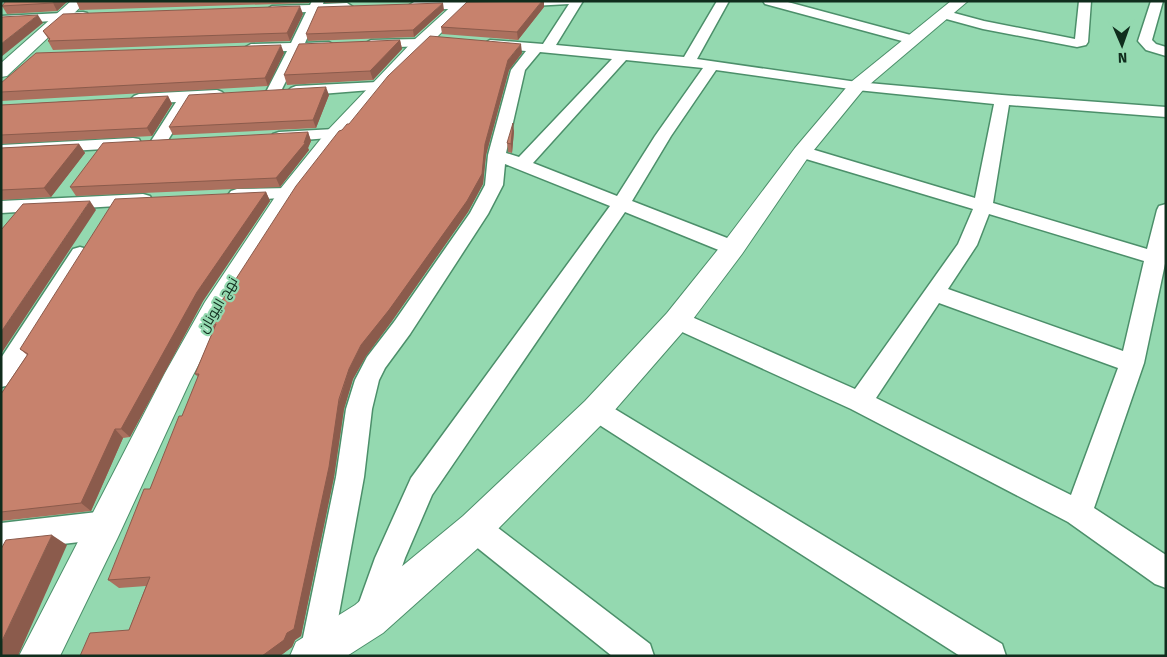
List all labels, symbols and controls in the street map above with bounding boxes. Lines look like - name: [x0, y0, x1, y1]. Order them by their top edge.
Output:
- north arrow: [1097, 20, 1147, 70]
- text: N: [1117, 49, 1127, 66]
- street label: نهج اليونان: [195, 274, 241, 336]

